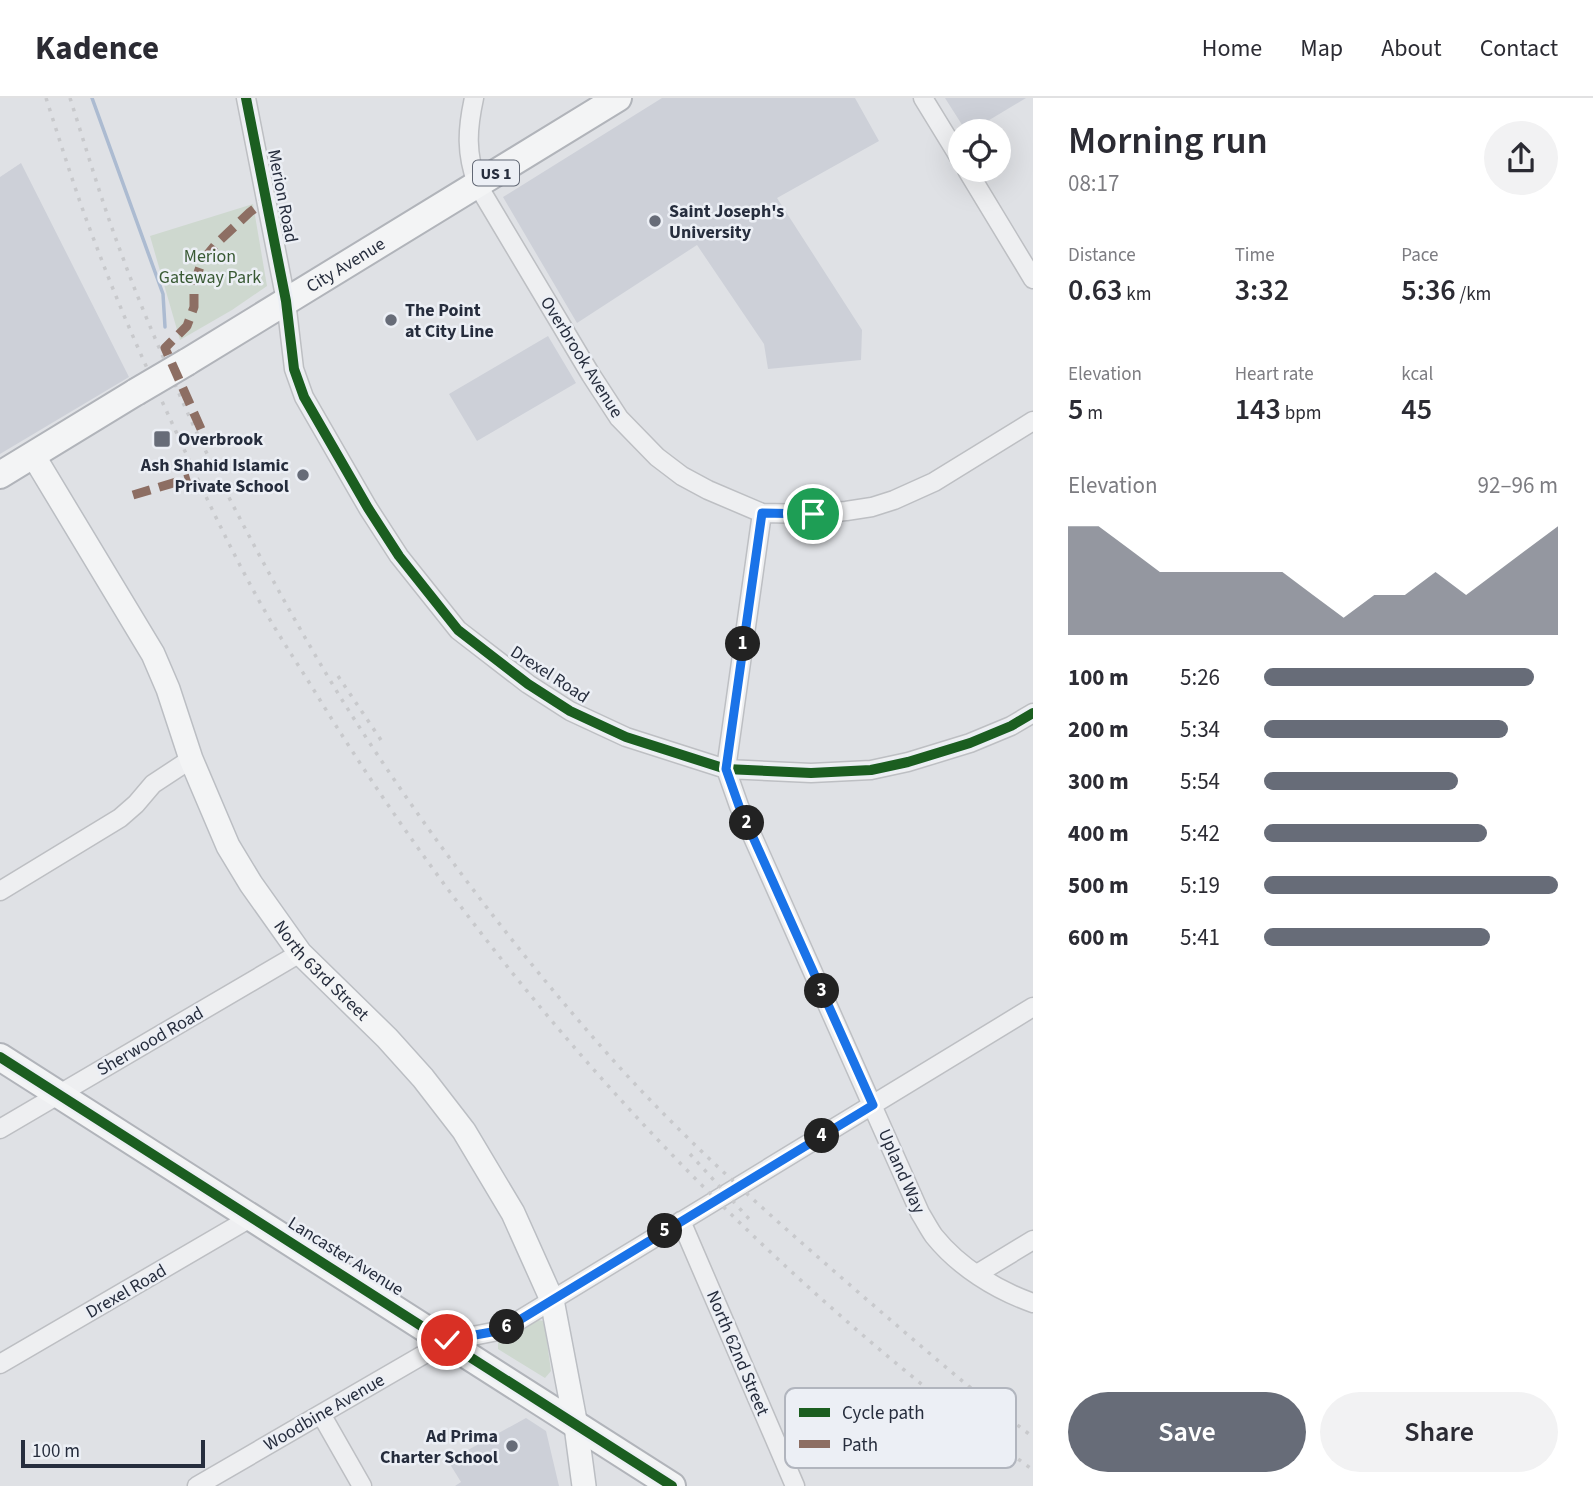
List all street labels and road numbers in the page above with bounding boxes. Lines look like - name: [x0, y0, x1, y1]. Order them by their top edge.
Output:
- street label: Merion Road: [261, 147, 304, 245]
- road number: US 1: [473, 160, 519, 186]
- street label: City Avenue: [302, 232, 390, 299]
- street label: Overbrook Avenue: [534, 292, 629, 423]
- street label: Drexel Road: [505, 640, 594, 709]
- street label: North 63rd Street: [268, 915, 374, 1027]
- street label: Sherwood Road: [92, 1001, 208, 1082]
- street label: Upland Way: [872, 1125, 932, 1218]
- street label: Lancaster Avenue: [283, 1211, 408, 1302]
- street label: Drexel Road: [81, 1258, 171, 1325]
- street label: North 62nd Street: [700, 1287, 775, 1420]
- street label: Woodbine Avenue: [259, 1368, 389, 1457]

